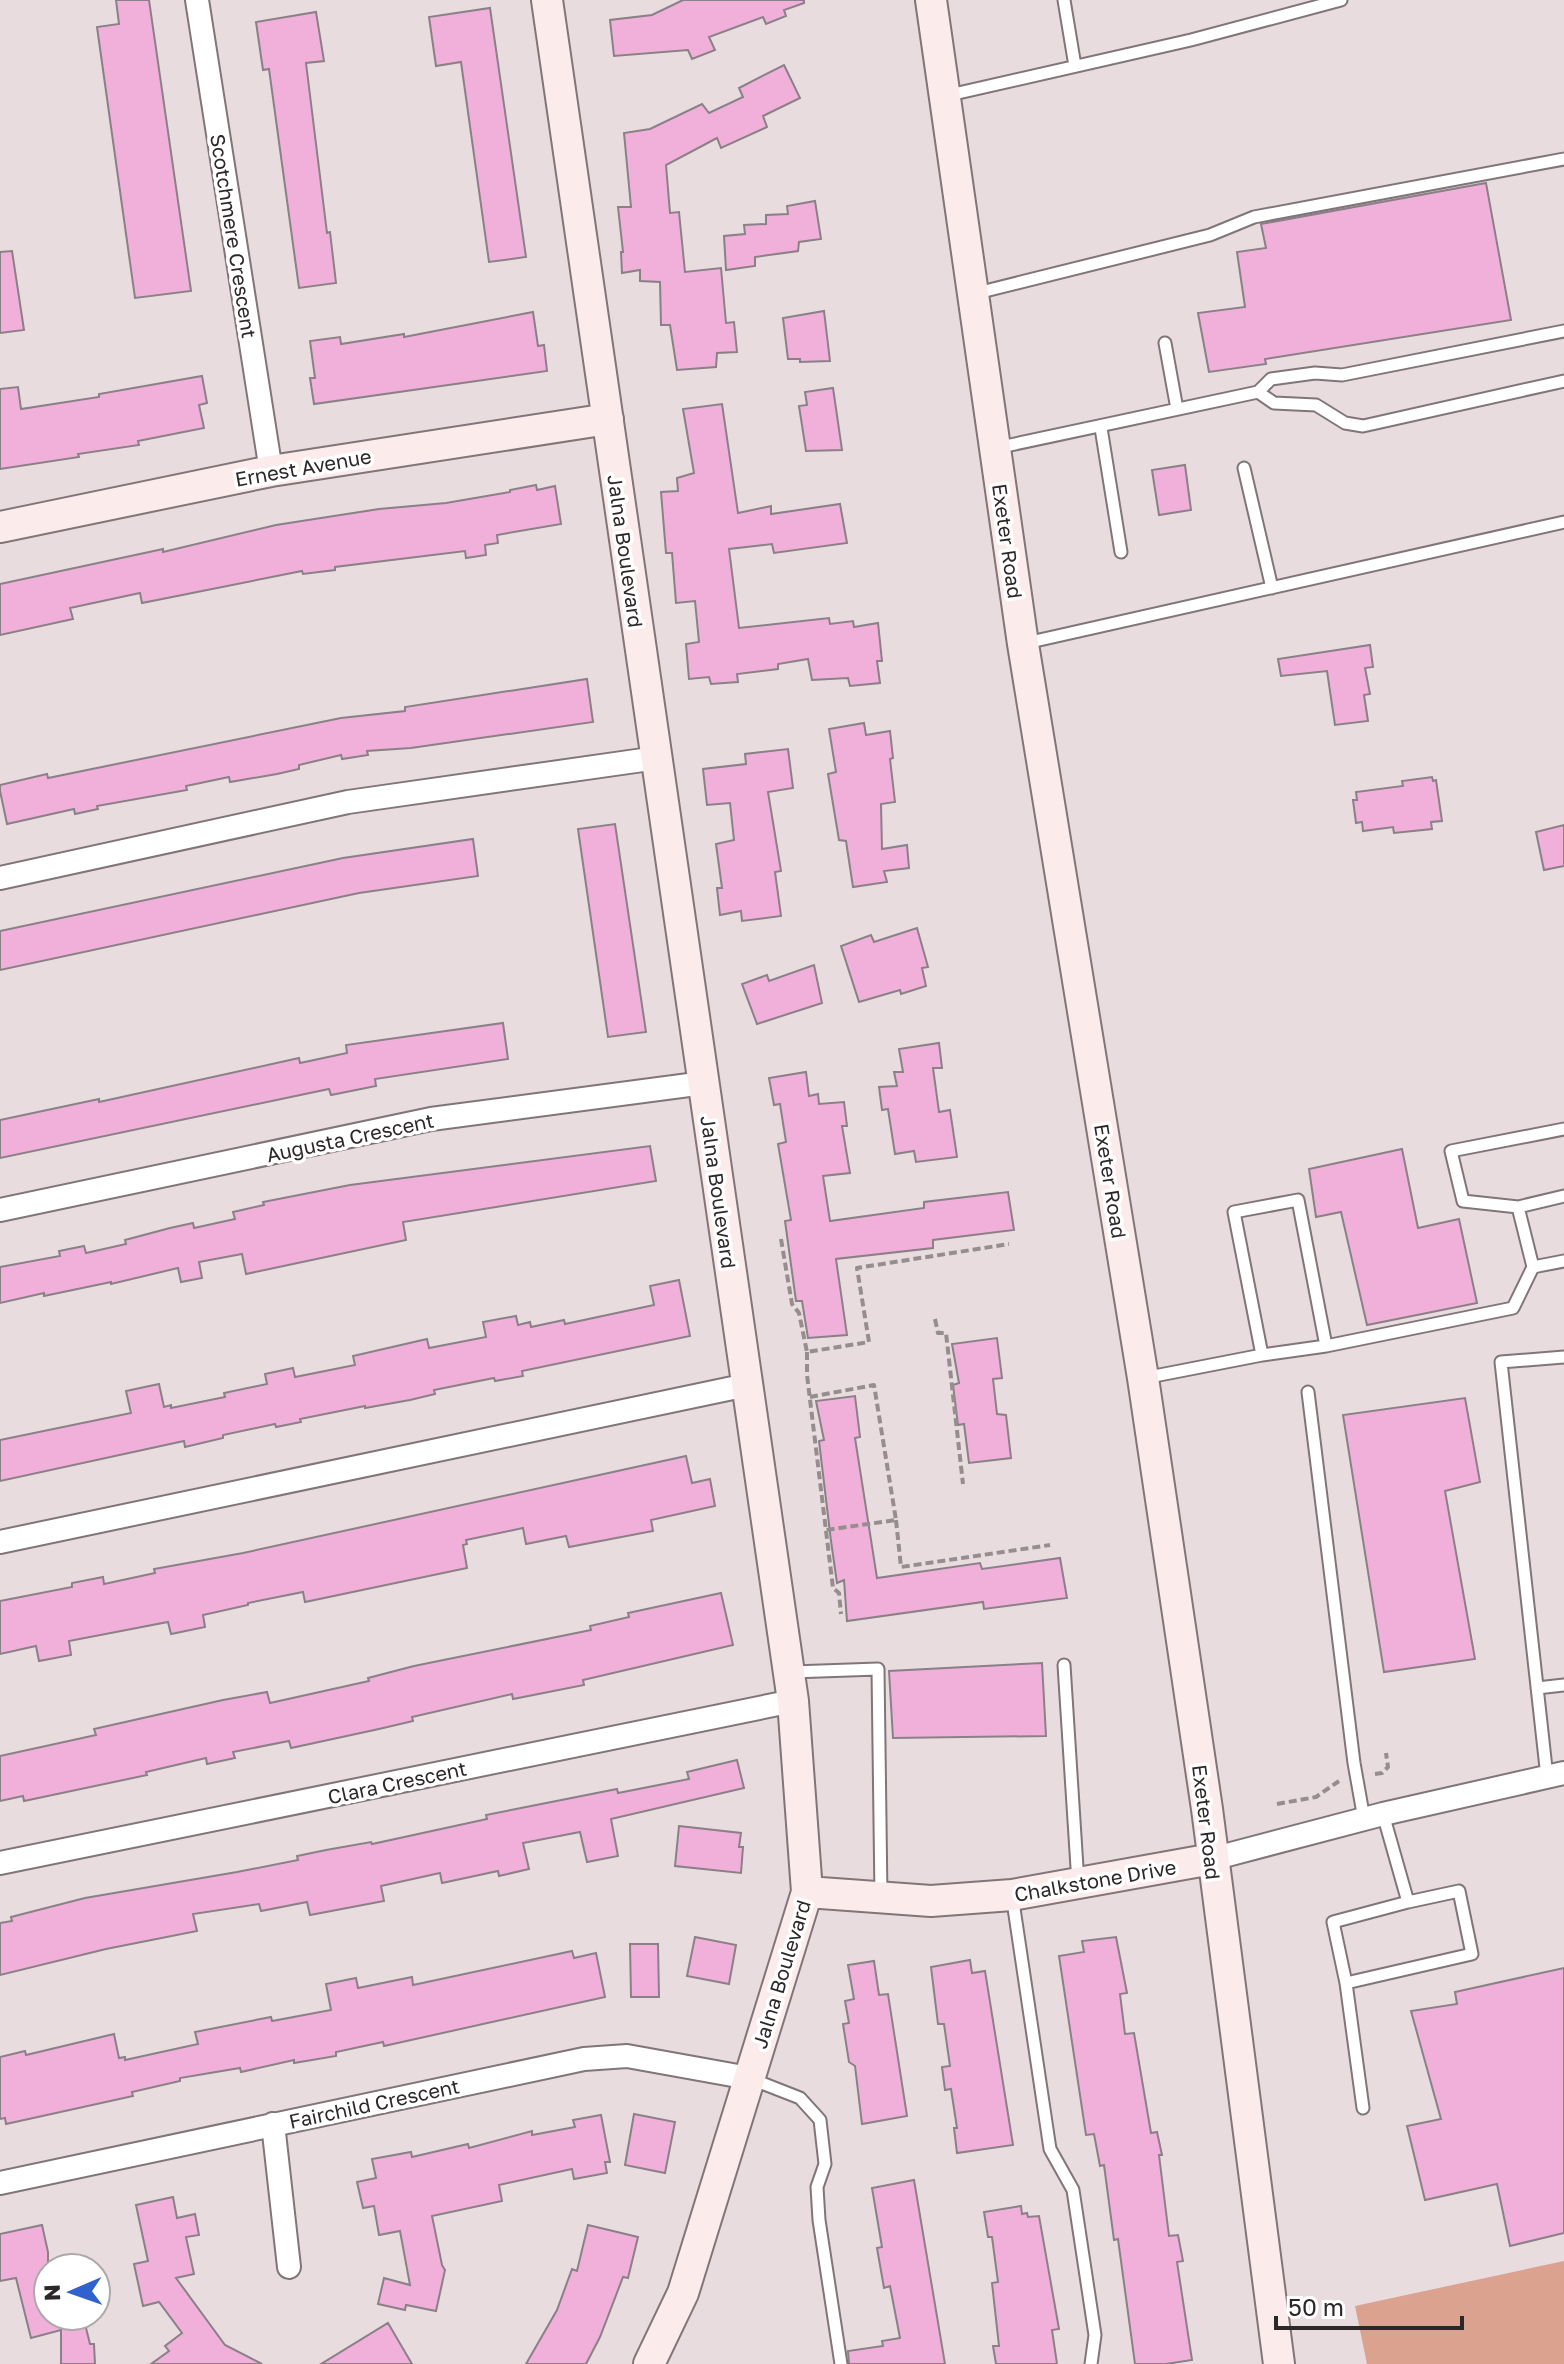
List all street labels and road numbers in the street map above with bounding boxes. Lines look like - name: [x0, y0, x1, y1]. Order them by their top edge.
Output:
- street label: Scotchmere Crescent: [206, 132, 262, 340]
- street label: Ernest Avenue: [233, 443, 373, 491]
- street label: Jalna Boulevard: [603, 473, 649, 629]
- street label: Exeter Road: [988, 482, 1028, 600]
- street label: Augusta Crescent: [264, 1108, 436, 1166]
- street label: Jalna Boulevard: [696, 1114, 742, 1270]
- street label: Exeter Road: [1090, 1122, 1132, 1240]
- street label: Clara Crescent: [325, 1756, 469, 1808]
- street label: Exeter Road: [1188, 1763, 1226, 1881]
- street label: Chalkstone Drive: [1012, 1854, 1178, 1906]
- street label: Jalna Boulevard: [747, 1897, 815, 2051]
- street label: Fairchild Crescent: [286, 2073, 462, 2133]

